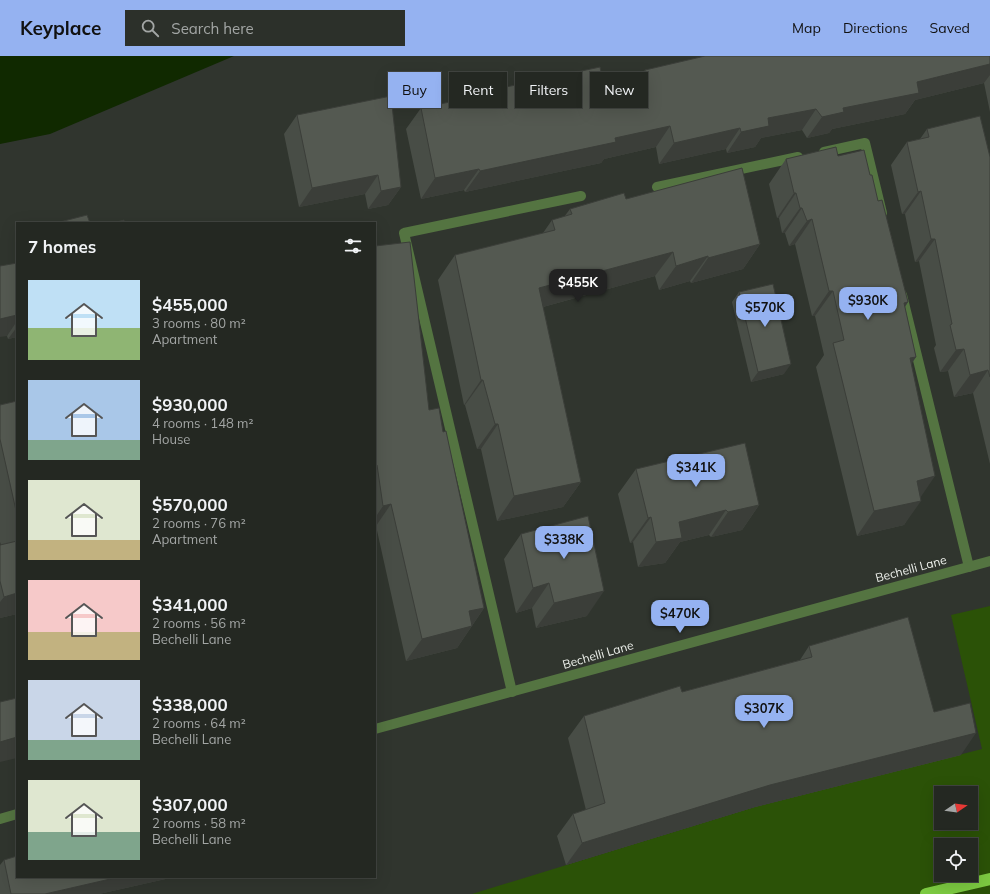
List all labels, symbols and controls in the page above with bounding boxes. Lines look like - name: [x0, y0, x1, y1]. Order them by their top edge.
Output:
- search box: [125, 10, 405, 46]
- text: Keyplace: [20, 16, 101, 40]
- icon: search: [139, 17, 161, 39]
- text: Search here: [171, 19, 254, 38]
- text: Map: [792, 19, 821, 37]
- text: Directions: [843, 19, 908, 37]
- text: Saved: [930, 19, 970, 37]
- chip: Buy: [388, 72, 441, 108]
- chip: Rent: [449, 72, 507, 108]
- chip: Filters: [515, 72, 582, 108]
- chip: New: [590, 72, 648, 108]
- icon: filters: [342, 235, 364, 257]
- text: 7 homes: [28, 236, 96, 257]
- pin: $455K: [550, 269, 606, 303]
- text: $455K: [558, 274, 598, 290]
- pin: $930K: [840, 287, 896, 321]
- text: $930K: [848, 292, 888, 308]
- text: $455,000: [152, 294, 228, 315]
- pin: $570K: [737, 294, 793, 328]
- icon: home: [60, 296, 108, 344]
- text: $570K: [745, 299, 785, 315]
- text: 3 rooms · 80 m²: [152, 315, 246, 331]
- text: Apartment: [152, 331, 217, 347]
- text: $930,000: [152, 394, 228, 415]
- icon: home: [60, 396, 108, 444]
- text: 4 rooms · 148 m²: [152, 415, 253, 431]
- text: House: [152, 431, 190, 447]
- pin: $341K: [668, 454, 724, 488]
- text: $341K: [676, 459, 716, 475]
- text: $570,000: [152, 494, 228, 515]
- icon: home: [60, 496, 108, 544]
- text: 2 rooms · 76 m²: [152, 515, 246, 531]
- pin: $338K: [536, 526, 592, 560]
- text: Apartment: [152, 531, 217, 547]
- text: $338K: [544, 531, 584, 547]
- street label: Bechelli Lane: [874, 552, 948, 585]
- text: $341,000: [152, 594, 228, 615]
- icon: home: [60, 596, 108, 644]
- pin: $470K: [652, 600, 708, 634]
- text: $470K: [660, 605, 700, 621]
- text: 2 rooms · 56 m²: [152, 615, 246, 631]
- text: Bechelli Lane: [152, 631, 231, 647]
- street label: Bechelli Lane: [561, 637, 635, 672]
- text: $338,000: [152, 694, 228, 715]
- pin: $307K: [736, 695, 792, 729]
- icon: home: [60, 696, 108, 744]
- text: $307K: [744, 700, 784, 716]
- text: 2 rooms · 64 m²: [152, 715, 246, 731]
- text: Bechelli Lane: [152, 731, 231, 747]
- north arrow: [934, 786, 978, 830]
- map controls: [934, 786, 978, 882]
- text: $307,000: [152, 794, 228, 815]
- icon: home: [60, 796, 108, 844]
- text: 2 rooms · 58 m²: [152, 815, 246, 831]
- text: Bechelli Lane: [152, 831, 231, 847]
- button: locate: [934, 838, 978, 882]

